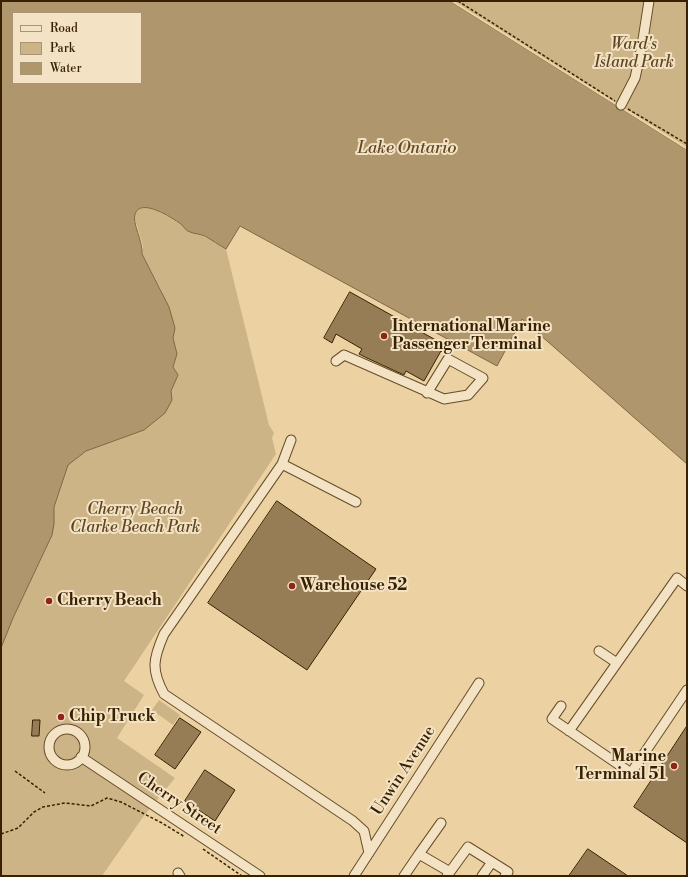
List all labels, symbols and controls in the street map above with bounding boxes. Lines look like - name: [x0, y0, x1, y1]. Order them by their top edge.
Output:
- legend: [12, 12, 142, 84]
- text: Road: [50, 21, 78, 36]
- park label: Ward's Island Park: [594, 35, 674, 73]
- text: Park: [50, 41, 75, 56]
- text: Water: [50, 61, 82, 76]
- water label: Lake Ontario: [358, 139, 456, 159]
- place label: International Marine Passenger Terminal: [392, 317, 551, 355]
- marker: International Marine Passenger Terminal: [379, 331, 389, 341]
- park label: Cherry Beach Clarke Beach Park: [70, 500, 200, 538]
- place label: Warehouse 52: [300, 576, 407, 596]
- marker: Warehouse 52: [287, 581, 297, 591]
- place label: Cherry Beach: [57, 591, 162, 611]
- marker: Cherry Beach: [44, 596, 54, 606]
- place label: Chip Truck: [69, 707, 155, 727]
- marker: Chip Truck: [56, 712, 66, 722]
- street label: Unwin Avenue: [368, 723, 440, 819]
- place label: Marine Terminal 51: [576, 747, 666, 785]
- marker: Marine Terminal 51: [669, 761, 679, 771]
- street label: Cherry Street: [133, 769, 225, 839]

